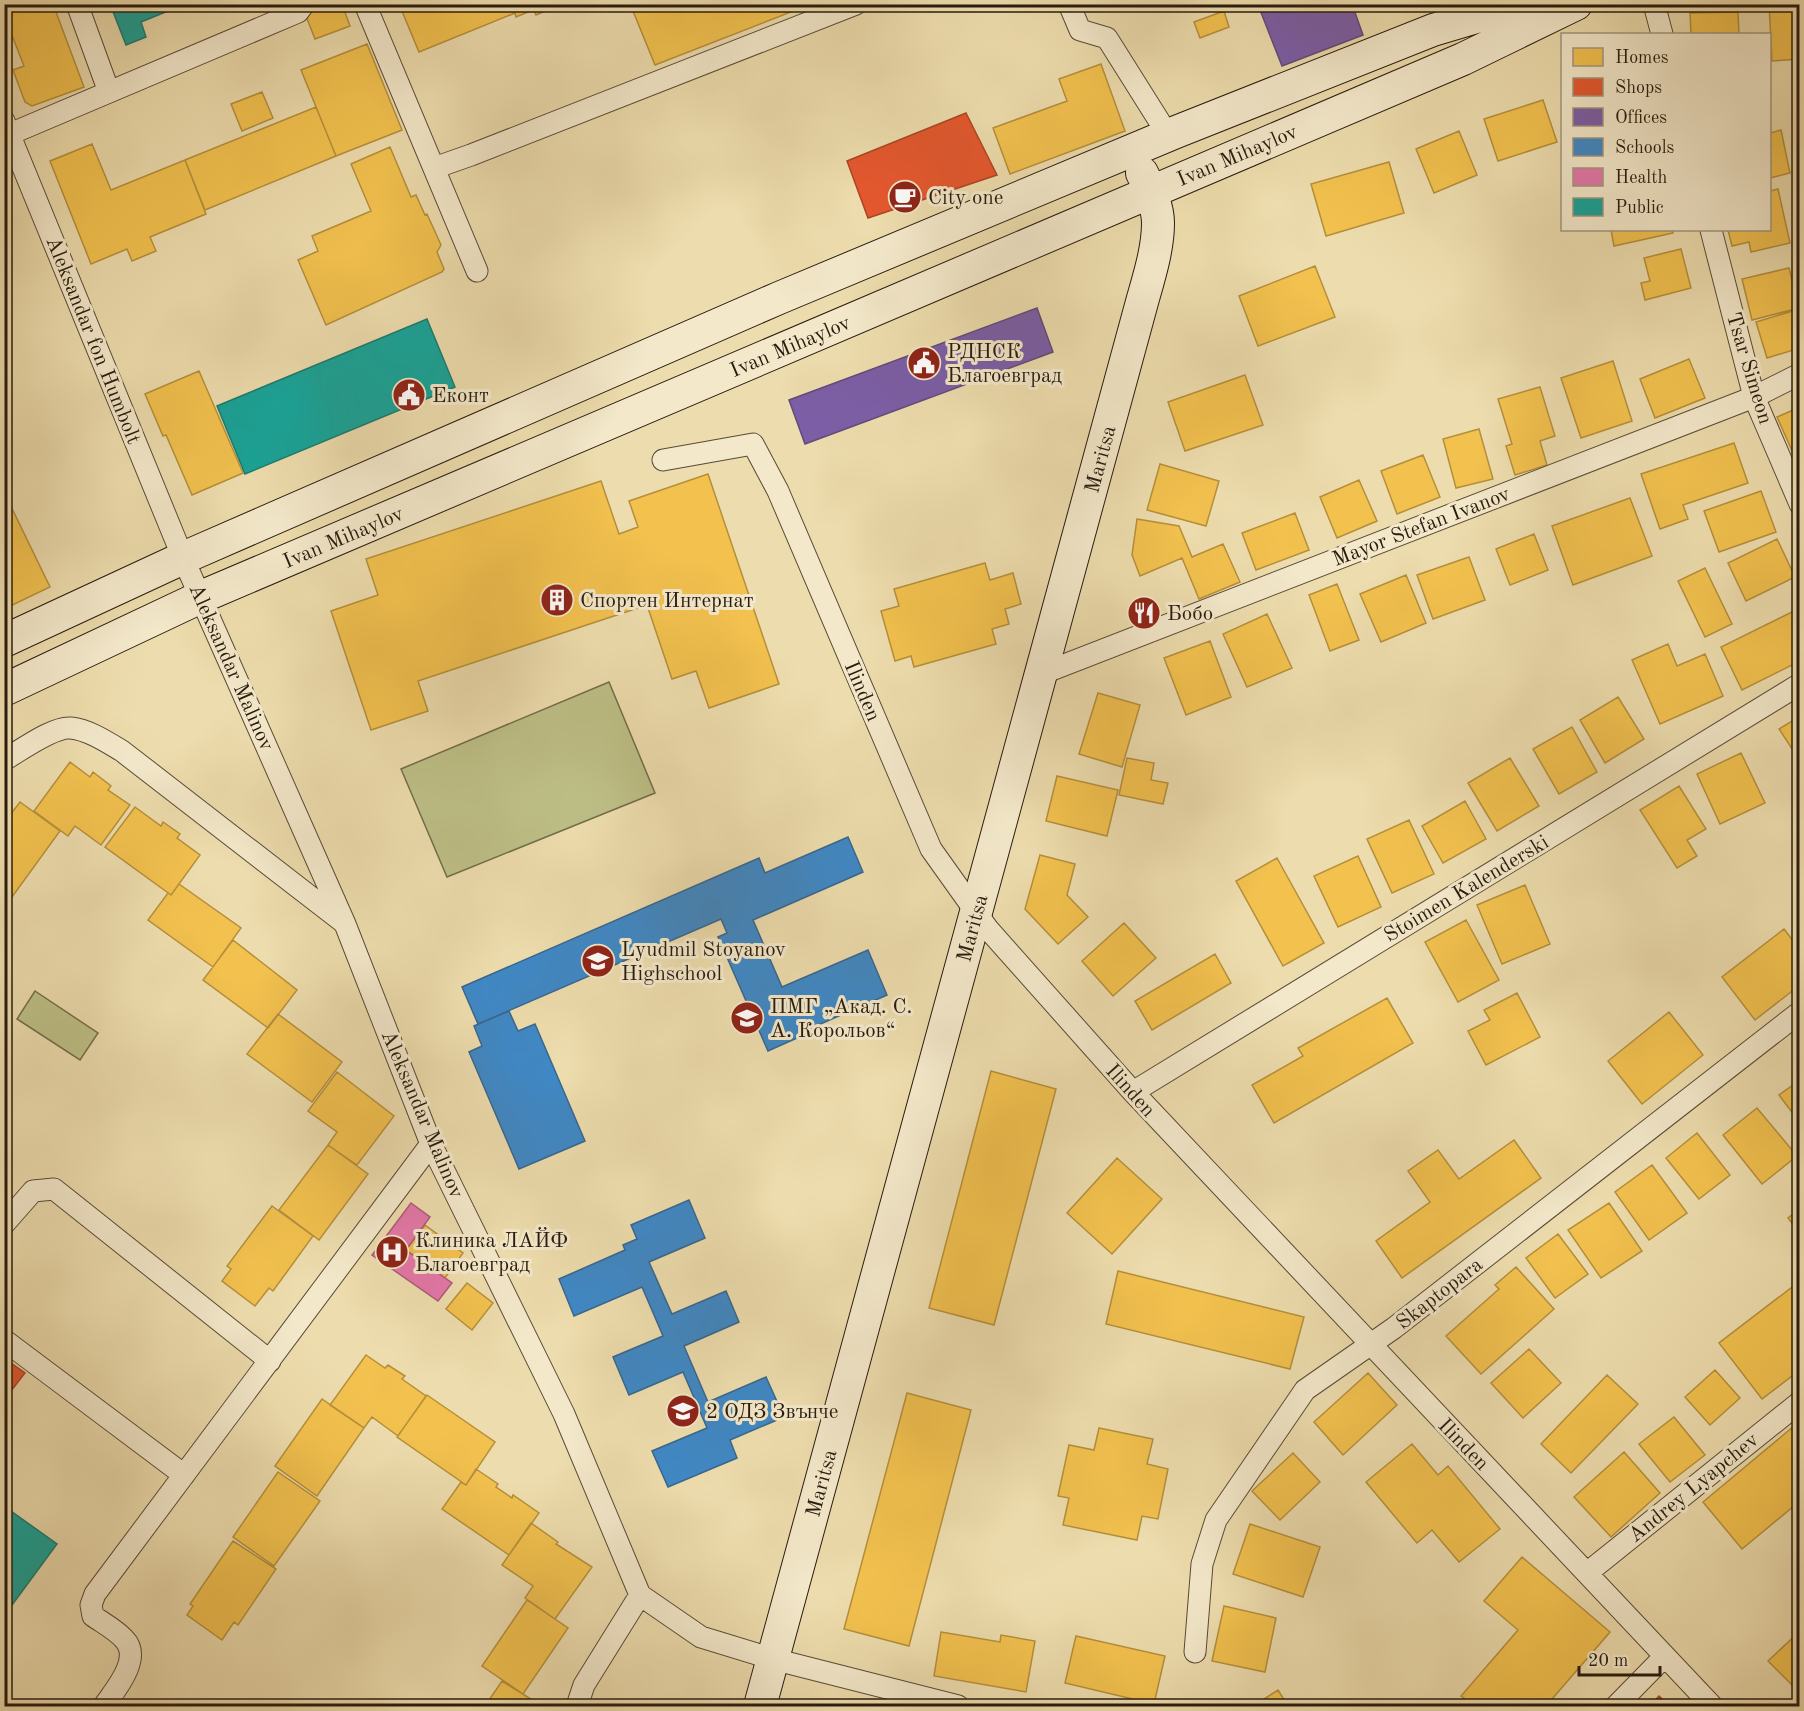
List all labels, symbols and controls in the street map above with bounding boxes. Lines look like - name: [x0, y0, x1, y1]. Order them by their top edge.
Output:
- legend: [1561, 33, 1771, 231]
- text: Homes: [1615, 49, 1669, 67]
- text: Shops: [1615, 79, 1662, 97]
- text: Offices: [1615, 109, 1667, 127]
- street label: Ivan Mihaylov: [1174, 122, 1301, 191]
- text: Schools: [1615, 139, 1675, 157]
- text: Health: [1615, 169, 1668, 187]
- cafe icon: City one: [887, 179, 923, 215]
- place label: City one: [928, 188, 1004, 209]
- text: Public: [1615, 199, 1664, 217]
- street label: Aleksandar fon Humbolt: [41, 234, 144, 447]
- street label: Tsar Simeon: [1722, 310, 1776, 427]
- street label: Ivan Mihaylov: [727, 313, 854, 382]
- place label: РДНСК Благоевград: [947, 342, 1062, 387]
- public building icon: РДНСК Благоевград: [906, 345, 942, 381]
- public building icon: Еконт: [391, 377, 427, 413]
- place label: Еконт: [432, 386, 489, 407]
- street label: Maritsa: [1082, 423, 1121, 495]
- street label: Mayor Stefan Ivanov: [1330, 484, 1513, 571]
- street label: Ivan Mihaylov: [280, 504, 407, 573]
- street label: Aleksandar Malinov: [184, 581, 277, 754]
- building icon: Спортен Интернат: [539, 582, 575, 618]
- place label: Спортен Интернат: [580, 591, 754, 612]
- restaurant icon: Бобо: [1126, 595, 1162, 631]
- place label: Бобо: [1167, 604, 1213, 625]
- street label: Ilinden: [840, 659, 884, 725]
- street label: Stoimen Kalenderski: [1381, 832, 1553, 947]
- street label: Maritsa: [954, 892, 993, 964]
- place label: Lyudmil Stoyanov Highschool: [621, 940, 786, 985]
- school or university icon: Lyudmil Stoyanov Highschool: [580, 943, 616, 979]
- place label: ПМГ „Акад. С. А. Корольов“: [770, 997, 912, 1042]
- school or university icon: ПМГ „Акад. С. А. Корольов“: [729, 1000, 765, 1036]
- street label: Aleksandar Malinov: [377, 1028, 467, 1202]
- street label: Ilinden: [1101, 1061, 1159, 1121]
- place label: Клиника ЛАЙФ Благоевград: [415, 1226, 568, 1276]
- hospital icon: Клиника ЛАЙФ Благоевград: [374, 1234, 410, 1270]
- street label: Skaptopara: [1393, 1254, 1487, 1334]
- school or university icon: 2 ОДЗ Звънче: [665, 1393, 701, 1429]
- place label: 2 ОДЗ Звънче: [706, 1402, 838, 1423]
- street label: Ilinden: [1434, 1415, 1492, 1475]
- street label: Andrey Lyapchev: [1625, 1429, 1763, 1547]
- street label: Maritsa: [803, 1447, 842, 1519]
- scale bar: [1579, 1639, 1660, 1677]
- text: 20 m: [1588, 1652, 1628, 1670]

